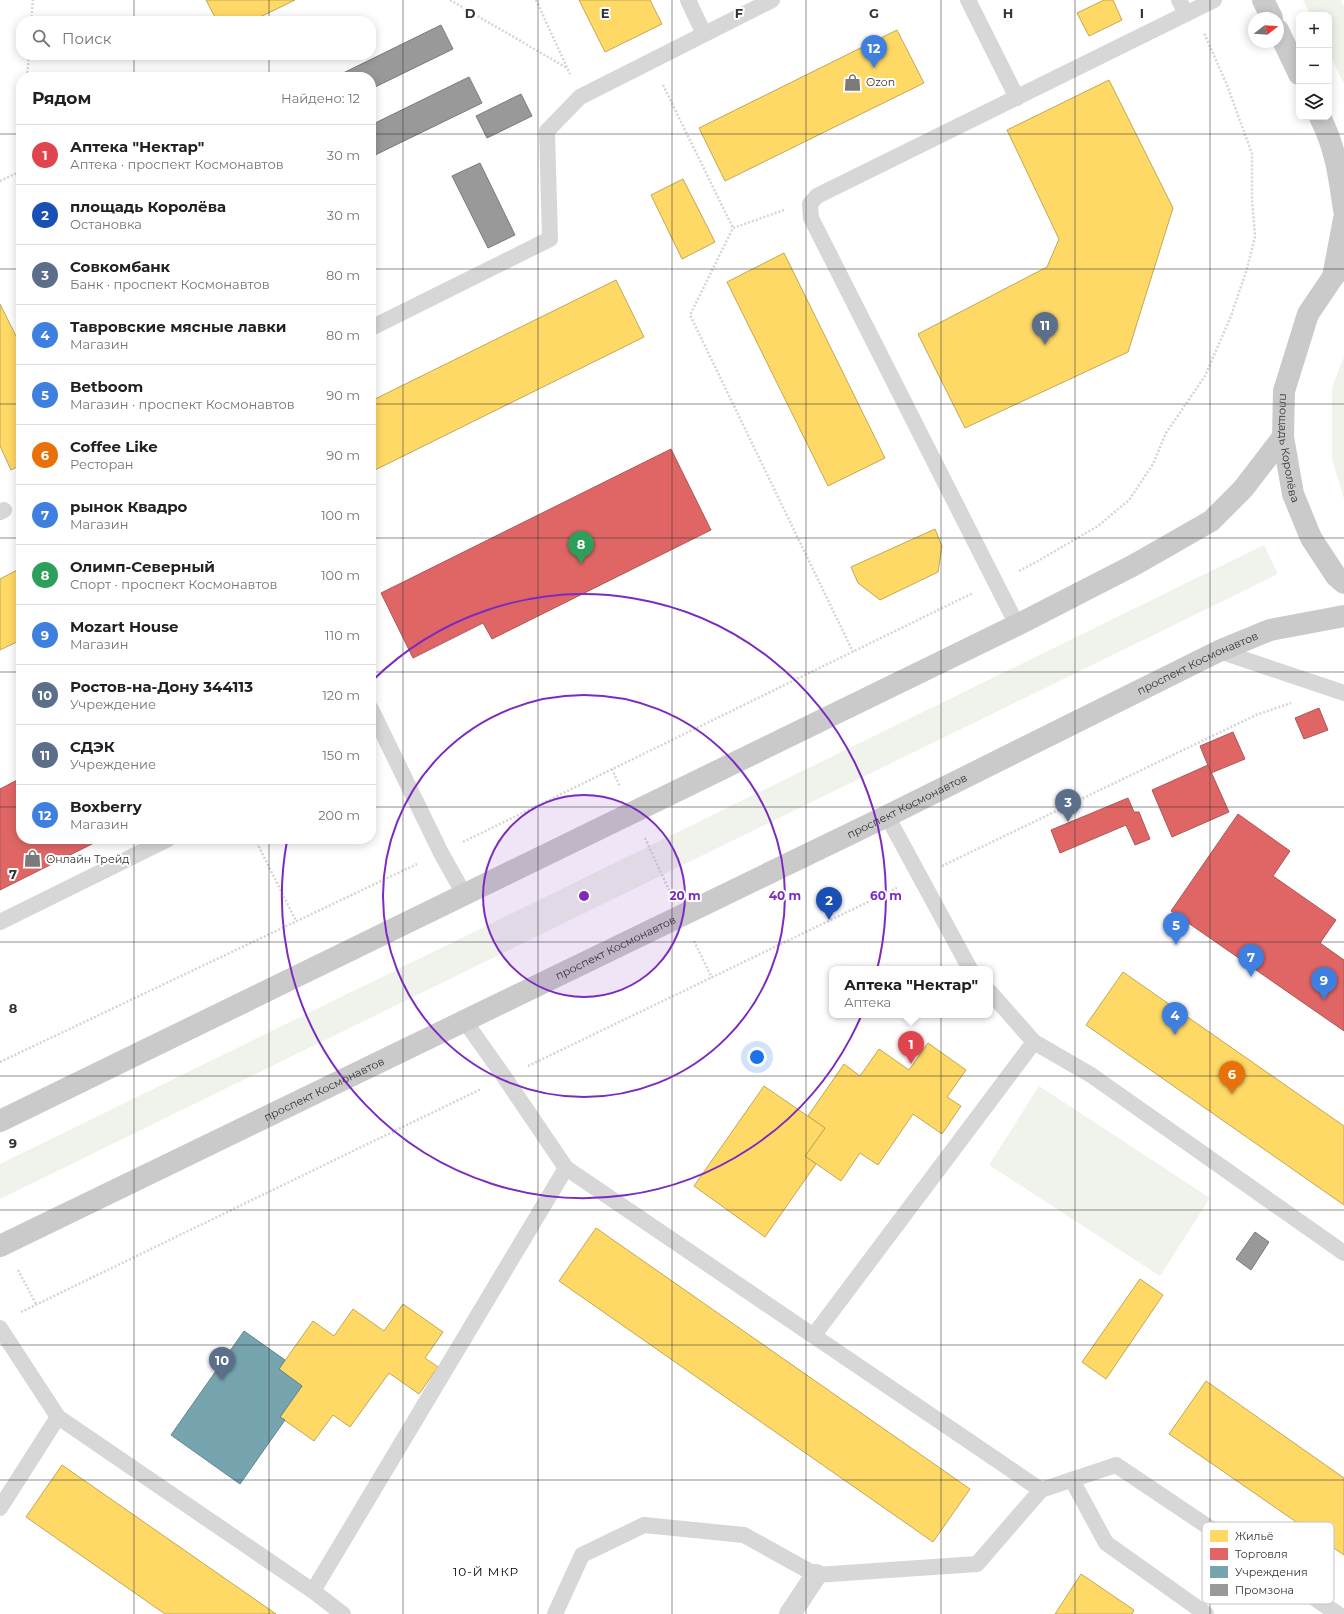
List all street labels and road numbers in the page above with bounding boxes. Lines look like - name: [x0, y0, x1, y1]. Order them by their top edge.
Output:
- street label: площадь Королёва: [1276, 393, 1303, 505]
- street label: проспект Космонавтов: [1135, 629, 1260, 698]
- street label: проспект Космонавтов: [844, 770, 969, 841]
- street label: проспект Космонавтов: [553, 912, 678, 983]
- street label: проспект Космонавтов: [261, 1054, 387, 1124]

